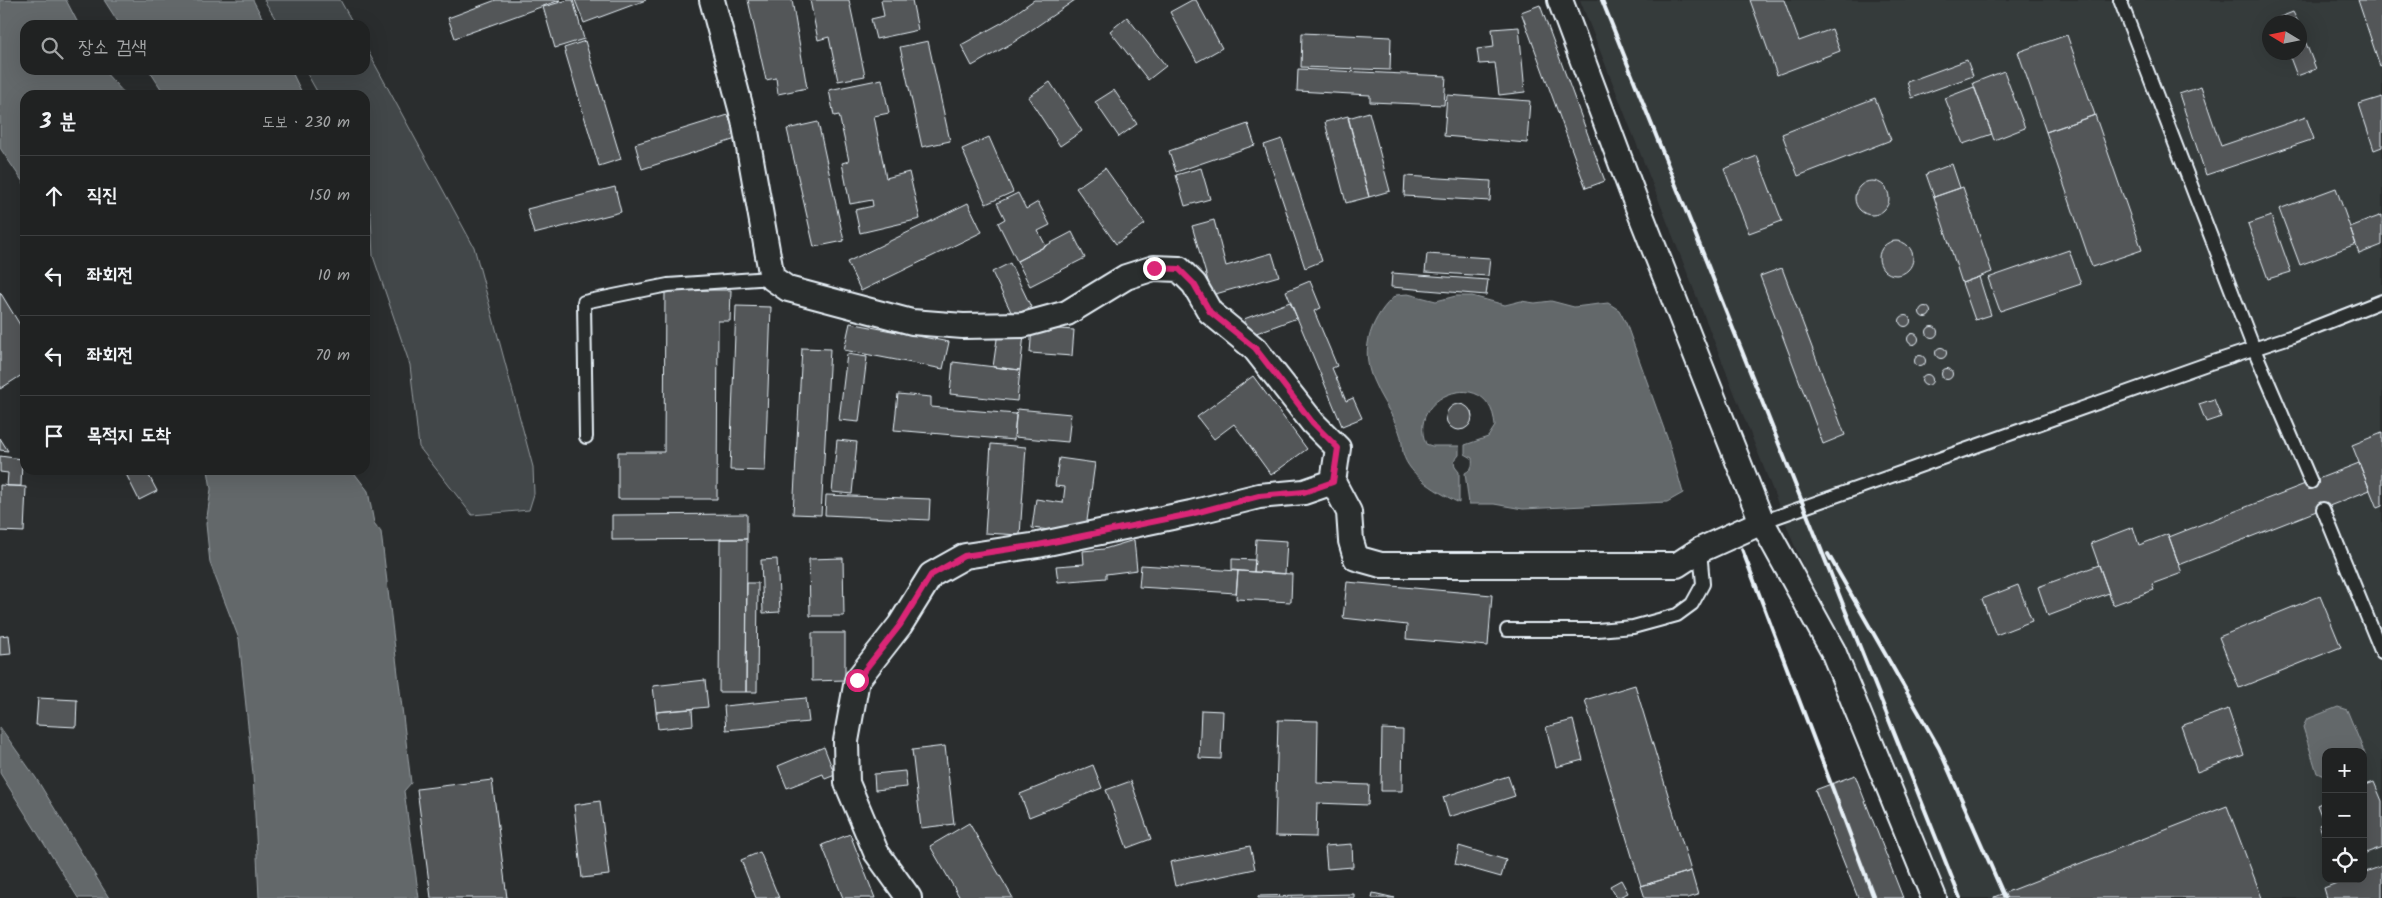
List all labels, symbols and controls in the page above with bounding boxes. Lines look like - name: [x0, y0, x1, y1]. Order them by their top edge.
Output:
- north arrow: [2262, 15, 2307, 60]
- search box: [20, 20, 370, 75]
- text: 장소 검색: [78, 33, 147, 63]
- icon: search: [38, 34, 66, 62]
- text: 3 분: [40, 106, 76, 139]
- text: 도보 · 230 m: [262, 110, 350, 135]
- text: 직진: [87, 181, 118, 211]
- icon: ahead: [40, 182, 68, 210]
- text: 150 m: [309, 183, 350, 208]
- route end: [1143, 257, 1166, 280]
- text: 좌회전: [87, 261, 133, 291]
- icon: left: [40, 262, 68, 290]
- text: 10 m: [318, 263, 350, 288]
- text: 좌회전: [87, 341, 133, 371]
- icon: left: [40, 342, 68, 370]
- text: 70 m: [315, 343, 350, 368]
- text: 목적지 도착: [87, 421, 171, 451]
- icon: arrive: [40, 422, 68, 450]
- route start: [846, 669, 869, 692]
- map controls: [2322, 748, 2367, 883]
- button: +: [2322, 748, 2367, 793]
- button: −: [2322, 793, 2367, 838]
- button: locate: [2322, 838, 2367, 883]

